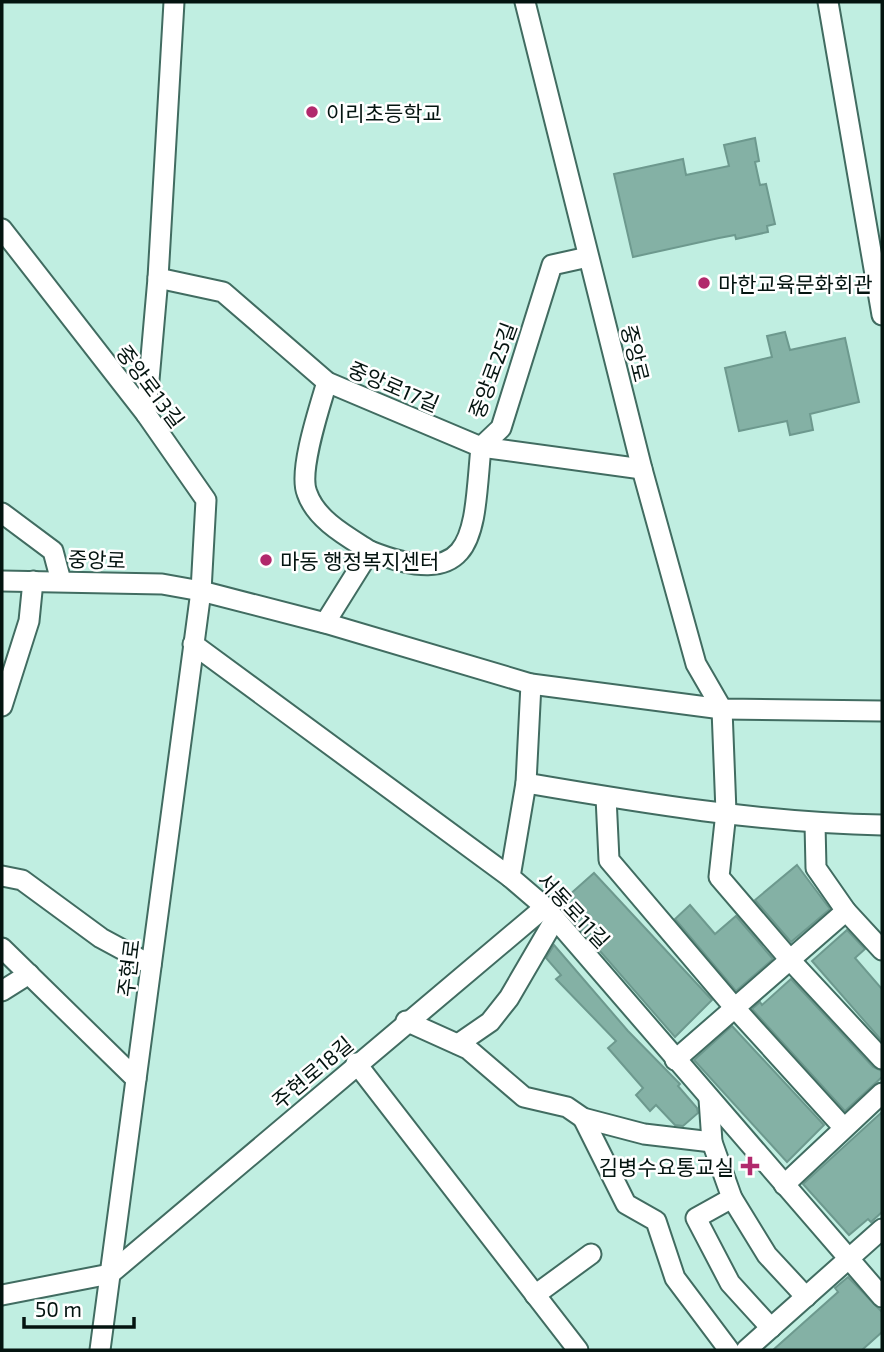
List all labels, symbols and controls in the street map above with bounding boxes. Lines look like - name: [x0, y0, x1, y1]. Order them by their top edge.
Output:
- place label: 이리초등학교: [326, 100, 442, 125]
- marker: 이리초등학교: [304, 104, 320, 120]
- place label: 마한교육문화회관: [718, 271, 873, 296]
- marker: 마한교육문화회관: [696, 275, 712, 291]
- street label: 중앙로25길: [463, 319, 521, 421]
- street label: 중앙로: [617, 322, 655, 384]
- street label: 중앙로13길: [112, 340, 190, 432]
- street label: 중앙로17길: [345, 356, 443, 416]
- street label: 중앙로: [68, 545, 126, 573]
- place label: 마동 행정복지센터: [280, 548, 439, 573]
- marker: 마동 행정복지센터: [258, 552, 274, 568]
- street label: 서동로11길: [533, 867, 615, 953]
- street label: 주현로: [112, 938, 144, 998]
- street label: 주현로18길: [266, 1031, 358, 1113]
- place label: 김병수요통교실: [599, 1154, 734, 1179]
- marker: 김병수요통교실: [740, 1156, 760, 1176]
- scale bar: [24, 1286, 135, 1330]
- text: 50 m: [35, 1296, 82, 1321]

